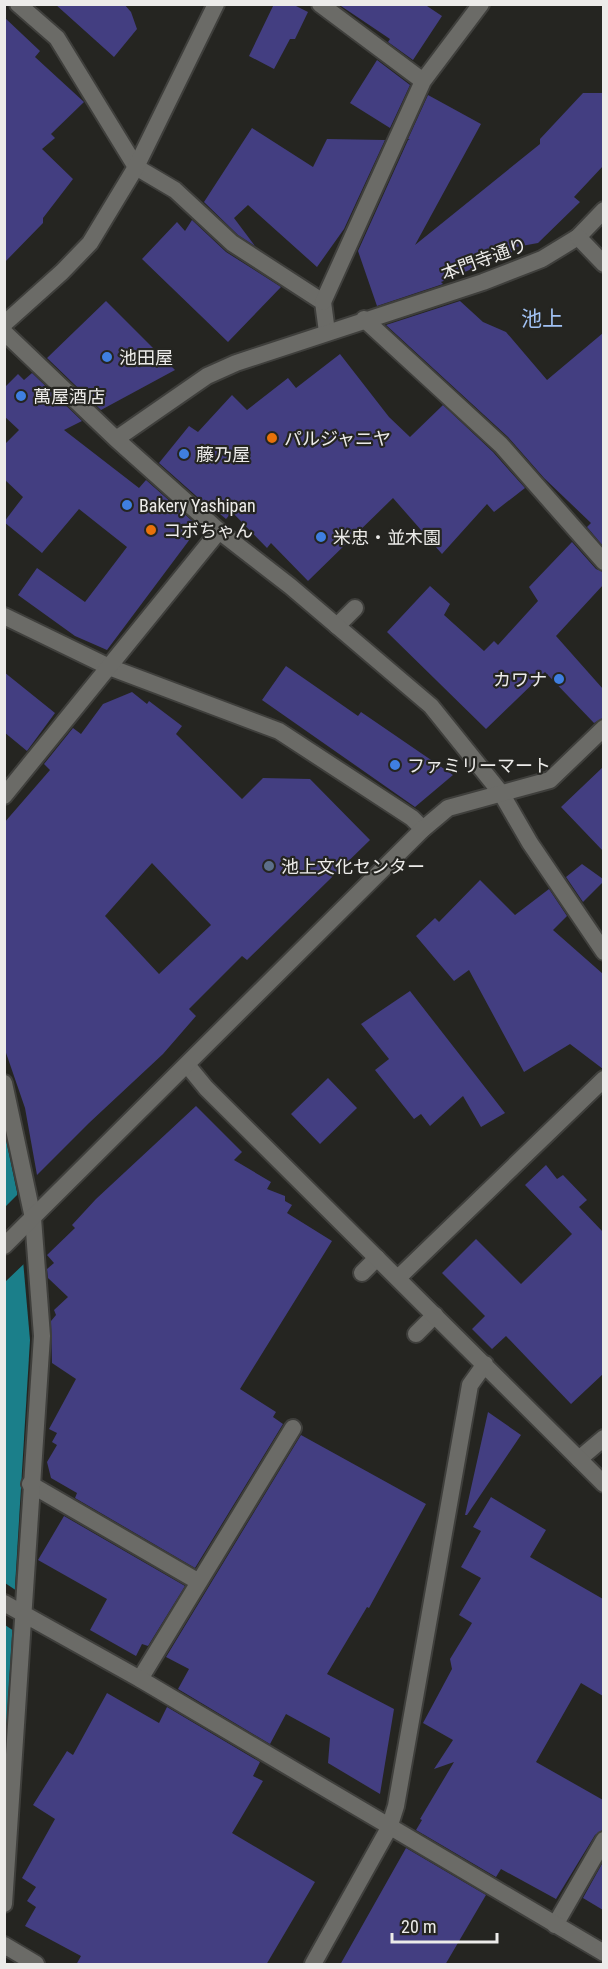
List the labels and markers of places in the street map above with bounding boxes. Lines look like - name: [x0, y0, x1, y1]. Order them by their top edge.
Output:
- place label: 池田屋: [119, 347, 173, 368]
- marker: 池田屋: [100, 350, 114, 364]
- place label: 萬屋酒店: [33, 386, 105, 407]
- marker: 萬屋酒店: [14, 389, 28, 403]
- place label: パルジャニヤ: [284, 428, 391, 449]
- marker: パルジャニヤ: [265, 431, 279, 445]
- place label: 藤乃屋: [196, 444, 250, 465]
- marker: 藤乃屋: [177, 447, 191, 461]
- place label: Bakery Yashipan: [139, 495, 256, 516]
- marker: Bakery Yashipan: [120, 498, 134, 512]
- place label: コボちゃん: [163, 520, 253, 541]
- marker: コボちゃん: [144, 523, 158, 537]
- place label: 米忠・並木園: [333, 527, 441, 548]
- marker: 米忠・並木園: [314, 530, 328, 544]
- place label: カワナ: [493, 669, 547, 690]
- marker: カワナ: [552, 672, 566, 686]
- place label: ファミリーマート: [407, 755, 551, 776]
- marker: ファミリーマート: [388, 758, 402, 772]
- place label: 池上文化センター: [281, 856, 425, 877]
- marker: 池上文化センター: [262, 859, 276, 873]

